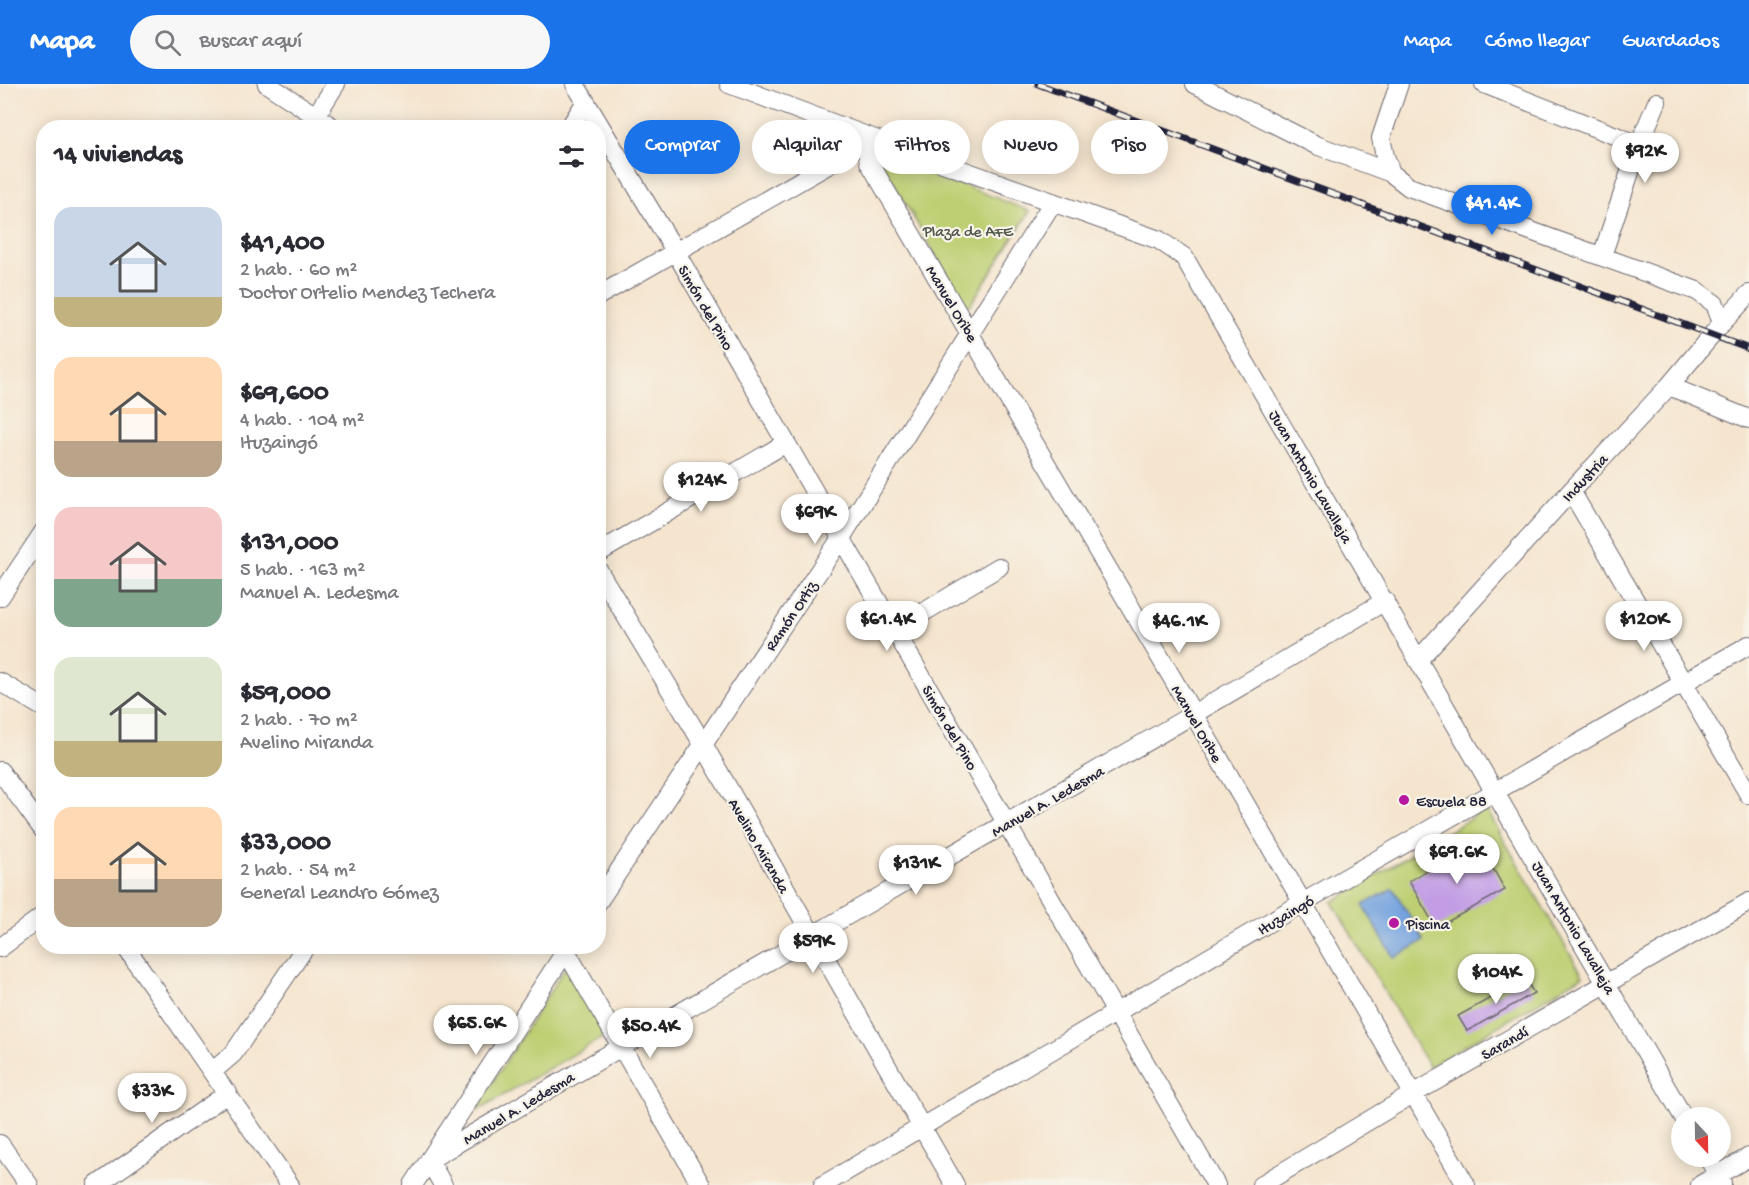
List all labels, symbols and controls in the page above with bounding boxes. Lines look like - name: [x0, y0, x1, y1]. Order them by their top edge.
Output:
- search box: [130, 15, 550, 69]
- text: Mapa: [30, 26, 94, 59]
- icon: search: [151, 26, 184, 59]
- text: Buscar aquí: [199, 29, 302, 55]
- text: Mapa: [1403, 30, 1452, 55]
- text: Cómo llegar: [1485, 30, 1589, 55]
- text: Guardados: [1622, 30, 1719, 55]
- chip: Comprar: [624, 120, 740, 174]
- chip: Alquilar: [752, 120, 862, 174]
- chip: Filtros: [874, 120, 970, 174]
- chip: Nuevo: [982, 120, 1079, 174]
- chip: Piso: [1091, 120, 1168, 174]
- pin: $92K: [1609, 133, 1681, 184]
- icon: filters: [555, 140, 588, 173]
- text: 14 viviendas: [54, 141, 182, 172]
- text: $92K: [1625, 141, 1665, 164]
- pin: $41.4K: [1443, 185, 1541, 236]
- text: $41.4K: [1465, 193, 1519, 216]
- park label: Plaza de AFE: [922, 224, 1014, 243]
- text: $41,400: [240, 229, 324, 260]
- icon: home: [102, 231, 174, 303]
- text: 2 hab. · 60 m²: [240, 260, 357, 283]
- street label: Simón del Pino: [672, 263, 736, 355]
- street label: Manuel Oribe: [920, 263, 981, 347]
- text: Doctor Ortelio Mendez Techera: [240, 283, 495, 306]
- text: $69,600: [240, 379, 329, 410]
- icon: home: [102, 381, 174, 453]
- street label: Juan Antonio Lavalleja: [1263, 408, 1355, 549]
- text: 4 hab. · 104 m²: [240, 410, 364, 433]
- text: Ituzaingó: [240, 433, 318, 456]
- street label: Industria: [1560, 451, 1614, 507]
- pin: $124K: [659, 462, 743, 513]
- text: $124K: [677, 470, 725, 493]
- pin: $69K: [779, 494, 851, 545]
- text: $69K: [795, 502, 835, 525]
- text: $131,000: [240, 529, 339, 560]
- icon: home: [102, 531, 174, 603]
- text: 5 hab. · 163 m²: [240, 560, 365, 583]
- street label: Ramón Ortiz: [762, 577, 824, 656]
- text: Manuel A. Ledesma: [240, 583, 399, 606]
- pin: $61.4K: [838, 601, 936, 652]
- pin: $120K: [1602, 601, 1686, 652]
- pin: $46.1K: [1130, 603, 1228, 654]
- text: $61.4K: [860, 609, 914, 632]
- text: $120K: [1619, 609, 1669, 632]
- text: $46.1K: [1152, 611, 1206, 634]
- text: $59,000: [240, 679, 331, 710]
- icon: home: [102, 681, 174, 753]
- street label: Simón del Pino: [916, 683, 980, 775]
- street label: Manuel Oribe: [1165, 683, 1225, 767]
- text: 2 hab. · 70 m²: [240, 710, 358, 733]
- text: Avelino Miranda: [240, 733, 373, 756]
- street label: Manuel A. Ledesma: [989, 763, 1109, 843]
- marker: Escuela 88: [1397, 793, 1411, 807]
- place label: Escuela 88: [1416, 794, 1487, 813]
- street label: Avelino Miranda: [722, 796, 792, 899]
- text: $33,000: [240, 829, 331, 860]
- icon: home: [102, 831, 174, 903]
- pin: $69.6K: [1408, 834, 1506, 885]
- text: $69.6K: [1429, 842, 1485, 865]
- pin: $131K: [874, 845, 958, 896]
- text: $131K: [893, 853, 939, 876]
- street label: Juan Antonio Lavalleja: [1526, 859, 1618, 1000]
- text: 2 hab. · 54 m²: [240, 860, 356, 883]
- text: General Leandro Gómez: [240, 883, 439, 906]
- street label: Ituzaingó: [1255, 893, 1318, 941]
- marker: Piscina: [1387, 916, 1401, 930]
- place label: Piscina: [1405, 917, 1451, 936]
- pin: $59K: [777, 923, 849, 974]
- text: $59K: [793, 931, 833, 954]
- pin: $104K: [1454, 954, 1538, 1005]
- text: $104K: [1472, 962, 1520, 985]
- pin: $65.6K: [427, 1005, 525, 1056]
- pin: $50.4K: [601, 1008, 699, 1059]
- text: $65.6K: [447, 1013, 505, 1036]
- text: $50.4K: [621, 1016, 679, 1039]
- street label: Sarandí: [1479, 1024, 1533, 1066]
- street label: Manuel A. Ledesma: [461, 1069, 580, 1151]
- pin: $33K: [116, 1073, 188, 1124]
- text: $33K: [132, 1081, 172, 1104]
- north arrow: [1671, 1107, 1731, 1167]
- map controls: [1671, 1107, 1731, 1167]

